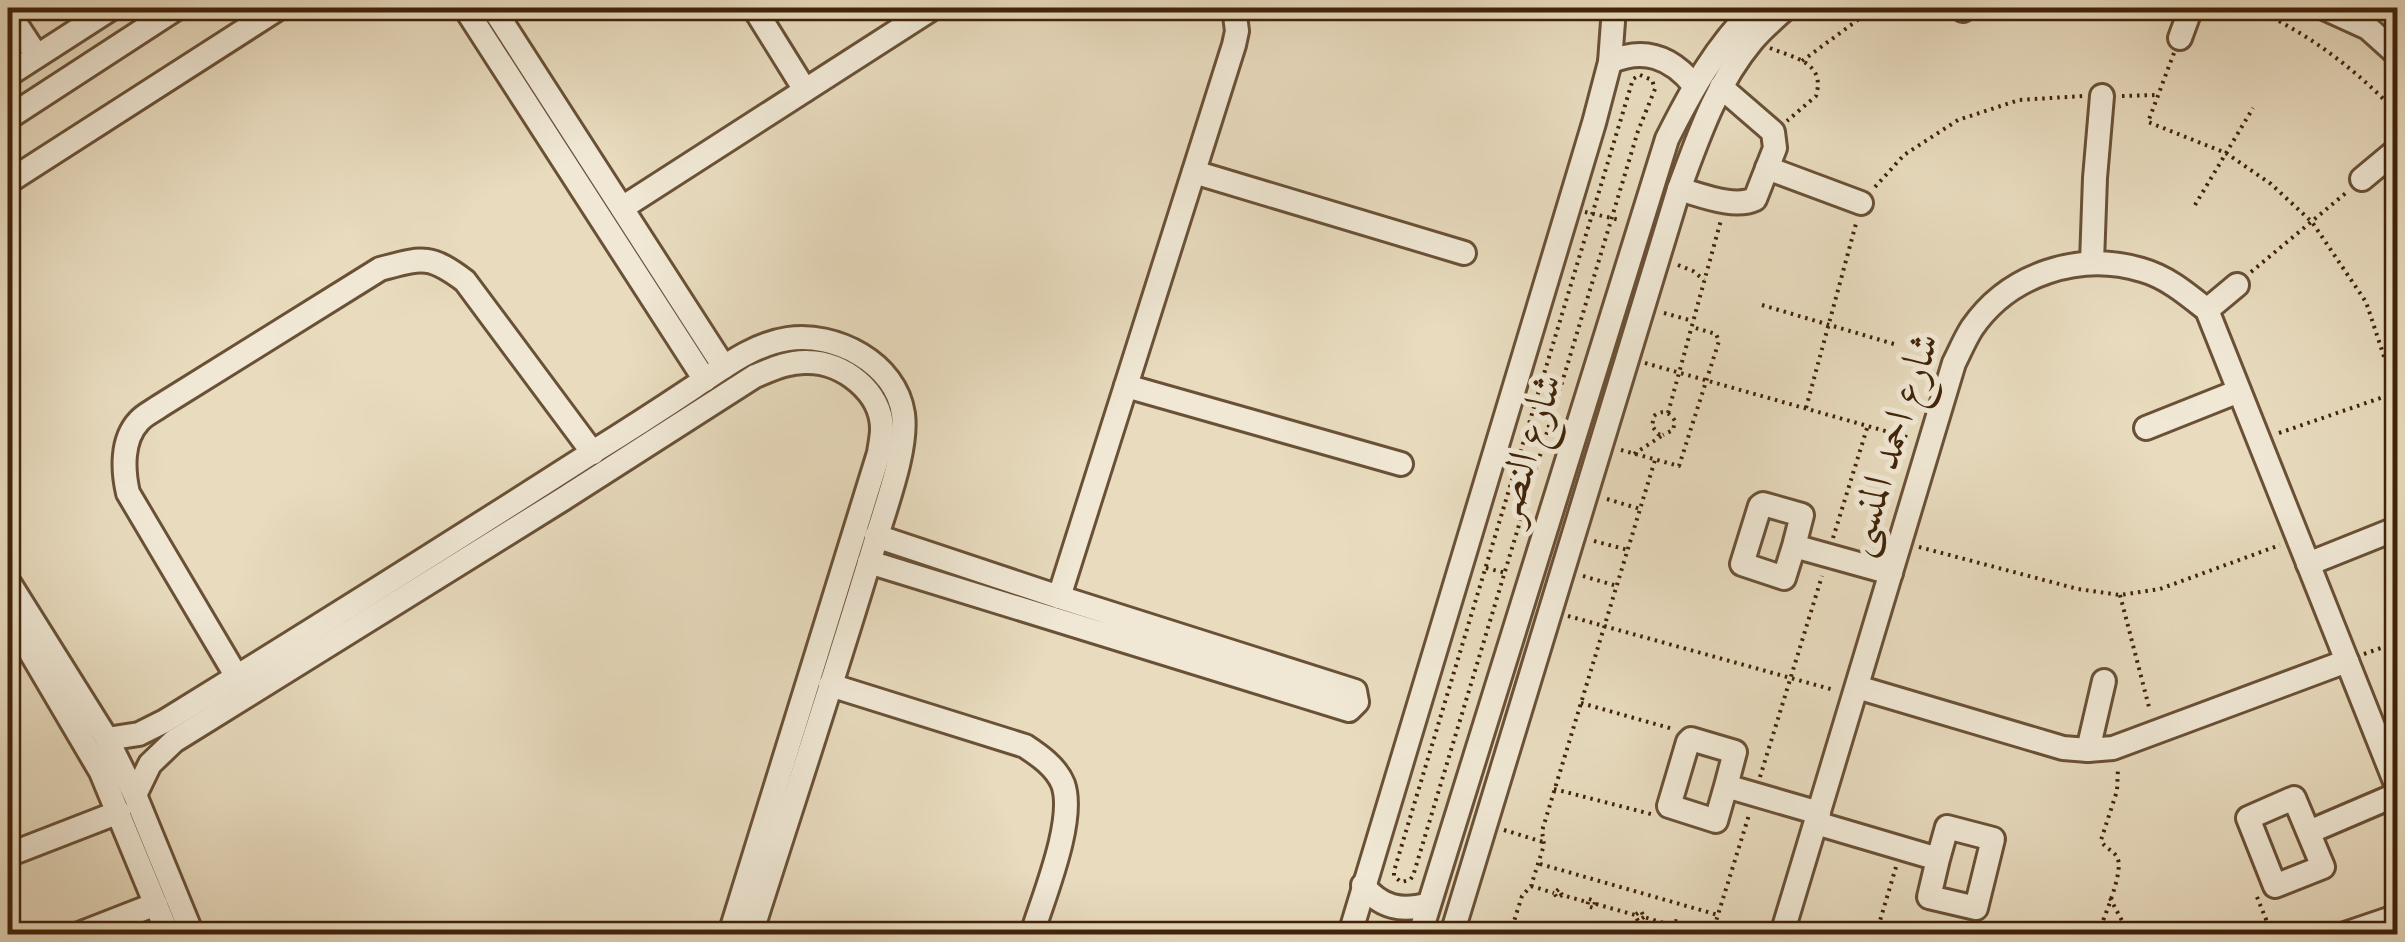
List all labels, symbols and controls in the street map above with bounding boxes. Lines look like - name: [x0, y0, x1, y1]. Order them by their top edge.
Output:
- street label: شارع احمد المنسى: [1830, 326, 1959, 565]
- street label: شارع النصر: [1478, 367, 1582, 535]

